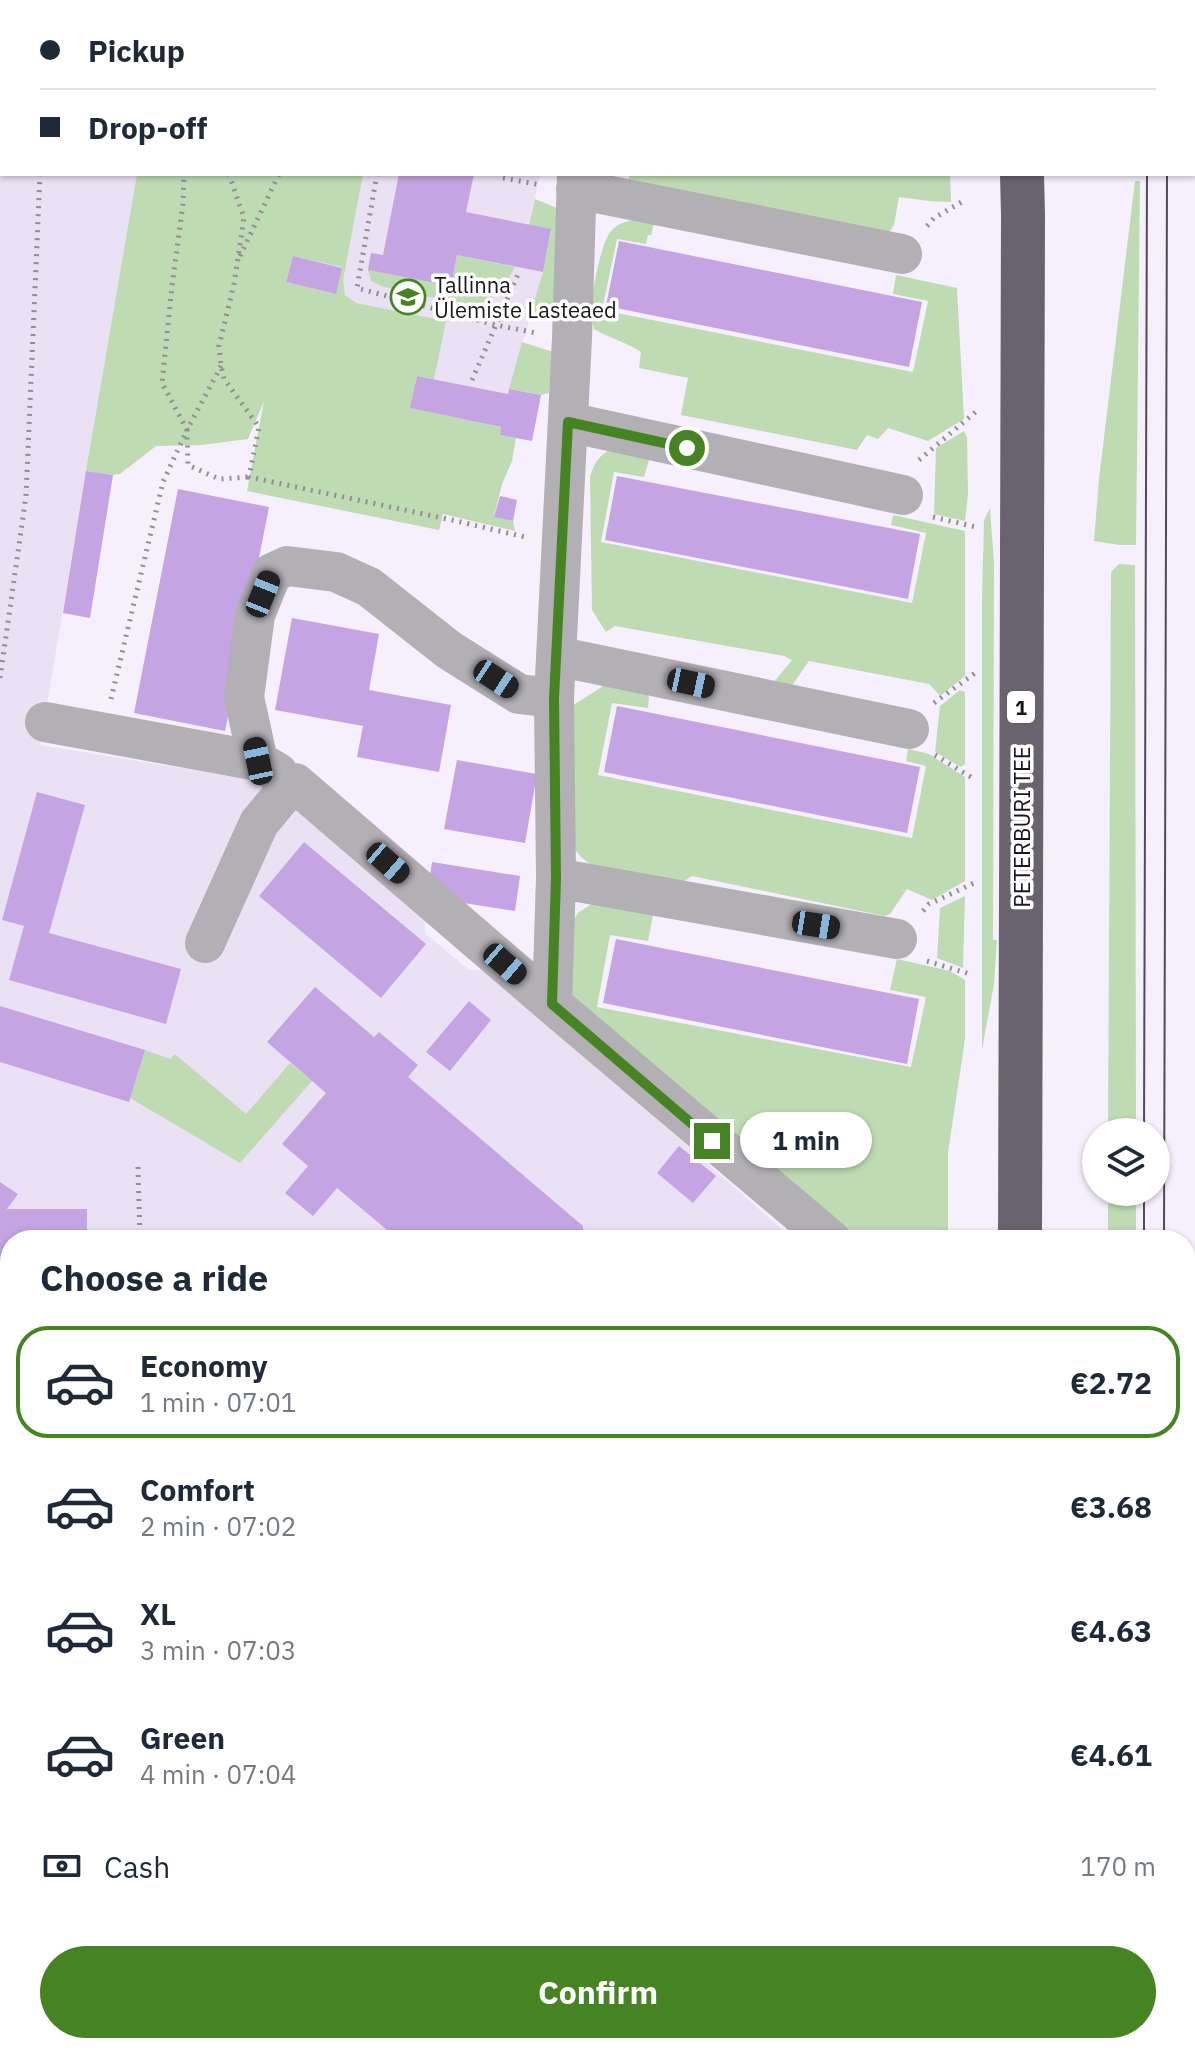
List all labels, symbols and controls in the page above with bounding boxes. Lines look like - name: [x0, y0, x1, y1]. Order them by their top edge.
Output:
- text: Pickup: [88, 31, 185, 70]
- text: Drop-off: [88, 108, 207, 147]
- place label: Tallinna Ülemiste Lasteaed: [434, 270, 617, 324]
- school or university icon: Tallinna Ülemiste Lasteaed: [389, 278, 427, 316]
- route start: [669, 430, 705, 466]
- car: [243, 567, 283, 621]
- car: [469, 656, 523, 702]
- car: [665, 666, 717, 700]
- road number: 1: [1007, 691, 1035, 723]
- car: [241, 735, 275, 787]
- street label: PETERBURI TEE: [1007, 746, 1036, 908]
- car: [362, 838, 414, 888]
- car: [790, 909, 842, 941]
- car: [479, 939, 531, 989]
- callout: 1 min: [740, 1113, 872, 1169]
- map controls: [1082, 1118, 1170, 1206]
- button: layers: [1082, 1118, 1170, 1206]
- route end: [694, 1123, 730, 1159]
- text: 1 min: [772, 1123, 840, 1157]
- text: Choose a ride: [40, 1254, 268, 1301]
- icon: car: [44, 1346, 116, 1418]
- text: Economy: [140, 1346, 268, 1385]
- text: €2.72: [1070, 1363, 1152, 1402]
- text: 1 min · 07:01: [140, 1385, 296, 1419]
- icon: car: [44, 1470, 116, 1542]
- text: Comfort: [140, 1470, 255, 1509]
- text: €3.68: [1070, 1487, 1152, 1526]
- text: 2 min · 07:02: [140, 1509, 296, 1543]
- icon: car: [44, 1594, 116, 1666]
- text: XL: [140, 1594, 176, 1633]
- text: €4.63: [1070, 1611, 1152, 1650]
- text: 3 min · 07:03: [140, 1633, 296, 1667]
- icon: car: [44, 1718, 116, 1790]
- text: Green: [140, 1718, 225, 1757]
- text: €4.61: [1070, 1735, 1152, 1774]
- text: 4 min · 07:04: [140, 1757, 296, 1791]
- icon: cash: [40, 1844, 84, 1888]
- text: Cash: [104, 1847, 170, 1886]
- text: 170 m: [1080, 1849, 1156, 1883]
- button: Confirm: [40, 1946, 1156, 2038]

